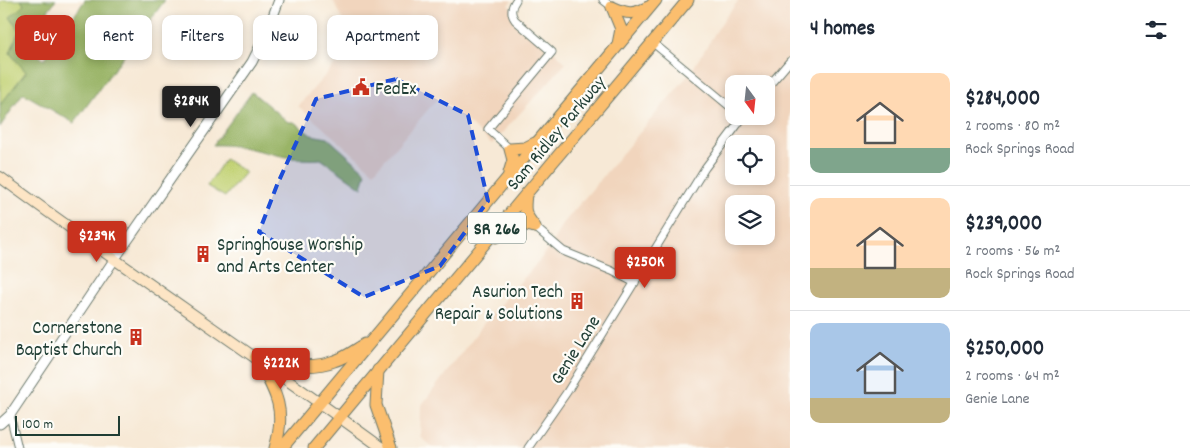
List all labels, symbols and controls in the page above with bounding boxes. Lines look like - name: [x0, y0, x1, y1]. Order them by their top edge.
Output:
- chip: Buy: [15, 15, 75, 60]
- chip: Rent: [85, 15, 152, 60]
- chip: Filters: [162, 15, 243, 60]
- chip: New: [253, 15, 317, 60]
- chip: Apartment: [327, 15, 438, 60]
- text: 4 homes: [810, 15, 875, 45]
- icon: filters: [1142, 16, 1170, 44]
- street label: Sam Ridley Parkway: [502, 71, 614, 198]
- north arrow: [725, 75, 775, 125]
- map controls: [725, 75, 775, 245]
- public building icon: FedEx: [351, 77, 371, 97]
- place label: FedEx: [375, 77, 416, 104]
- text: $284,000: [965, 85, 1040, 115]
- pin: $284K: [156, 86, 226, 128]
- text: $284K: [173, 90, 209, 113]
- icon: home: [850, 93, 910, 153]
- text: 2 rooms · 80 m²: [965, 115, 1060, 138]
- button: locate: [725, 135, 775, 185]
- text: Rock Springs Road: [965, 138, 1075, 161]
- button: layers: [725, 195, 775, 245]
- text: $239,000: [965, 210, 1042, 240]
- road number: SR 266: [468, 212, 526, 244]
- icon: home: [850, 218, 910, 278]
- pin: $239K: [62, 220, 132, 263]
- text: $239K: [79, 225, 115, 248]
- place label: Springhouse Worship and Arts Center: [217, 233, 363, 282]
- text: 2 rooms · 56 m²: [965, 240, 1060, 263]
- building icon: Springhouse Worship and Arts Center: [193, 244, 213, 264]
- pin: $250K: [610, 246, 680, 289]
- text: $250K: [626, 251, 664, 274]
- text: Rock Springs Road: [965, 263, 1075, 286]
- place label: Asurion Tech Repair & Solutions: [435, 280, 563, 329]
- building icon: Asurion Tech Repair & Solutions: [567, 291, 587, 311]
- street label: Genie Lane: [545, 311, 609, 391]
- place label: Cornerstone Baptist Church: [16, 316, 122, 365]
- building icon: Cornerstone Baptist Church: [126, 327, 146, 347]
- text: $250,000: [965, 335, 1044, 365]
- icon: home: [850, 343, 910, 403]
- pin: $222K: [246, 348, 316, 390]
- text: $222K: [263, 352, 299, 375]
- text: 2 rooms · 64 m²: [965, 365, 1060, 388]
- text: Genie Lane: [965, 388, 1030, 411]
- scale bar: [15, 413, 120, 436]
- text: 100 m: [22, 415, 53, 435]

